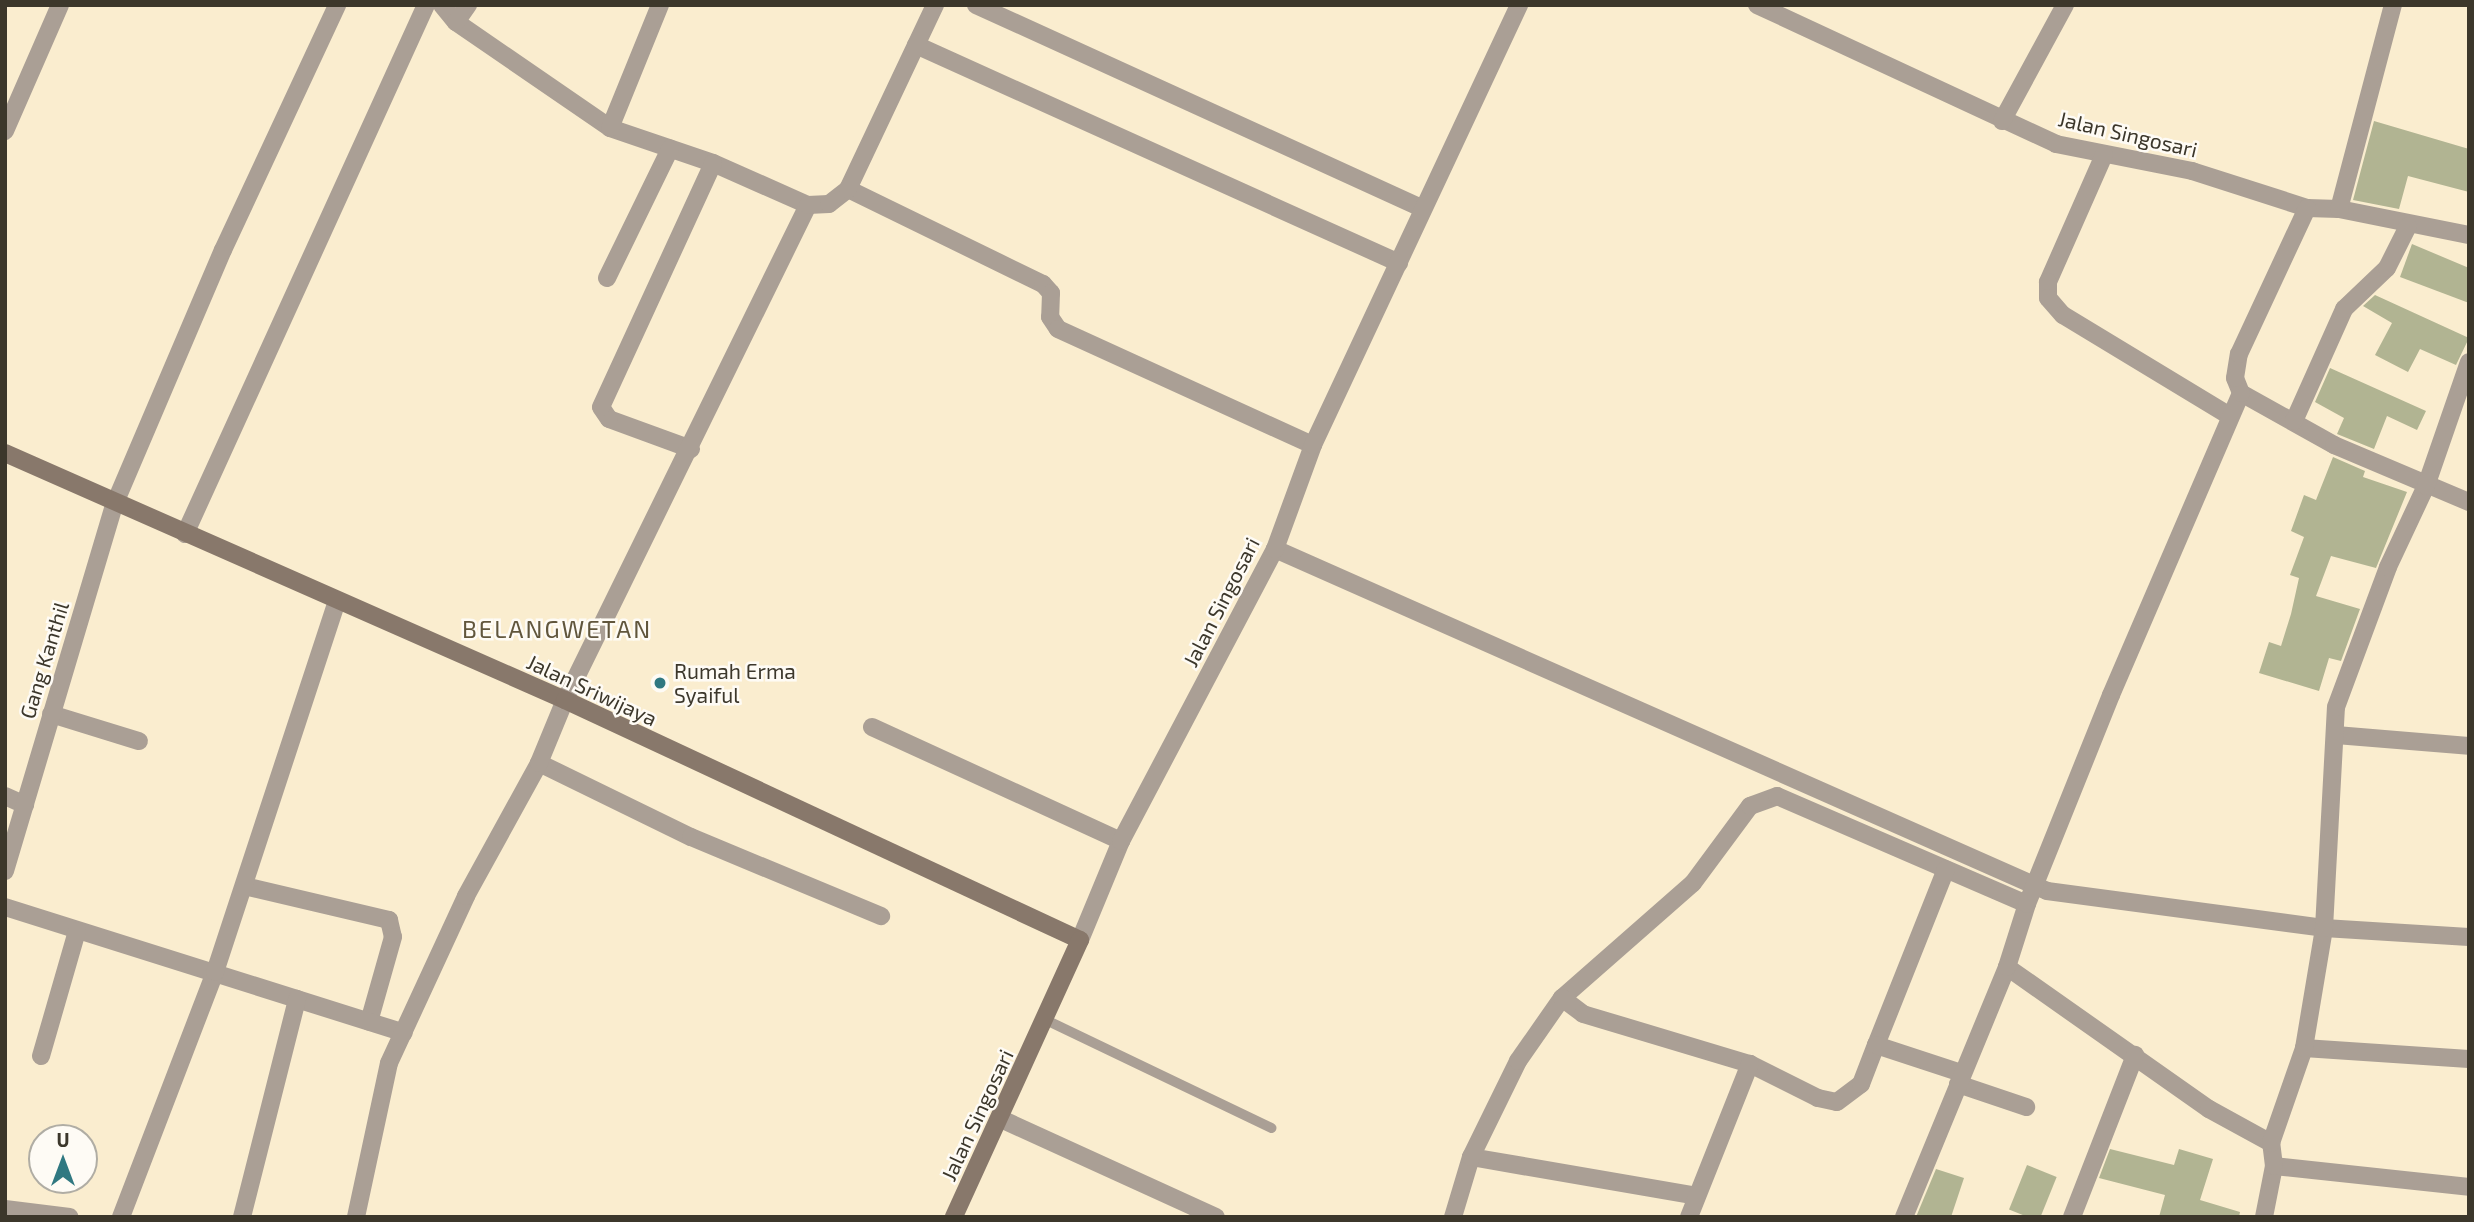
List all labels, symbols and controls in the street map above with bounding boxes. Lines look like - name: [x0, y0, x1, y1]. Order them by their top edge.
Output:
- street label: Jalan Singosari: [2056, 106, 2200, 162]
- street label: Jalan Singosari: [1178, 533, 1264, 671]
- street label: Gang Kanthil: [14, 598, 74, 722]
- district label: BELANGWETAN: [463, 615, 651, 643]
- street label: Jalan Sriwijaya: [523, 649, 661, 731]
- place label: Rumah Erma Syaiful: [674, 658, 796, 708]
- marker: Rumah Erma Syaiful: [652, 675, 668, 691]
- street label: Jalan Singosari: [936, 1045, 1018, 1185]
- north arrow: [28, 1124, 98, 1194]
- text: U: [56, 1128, 70, 1151]

